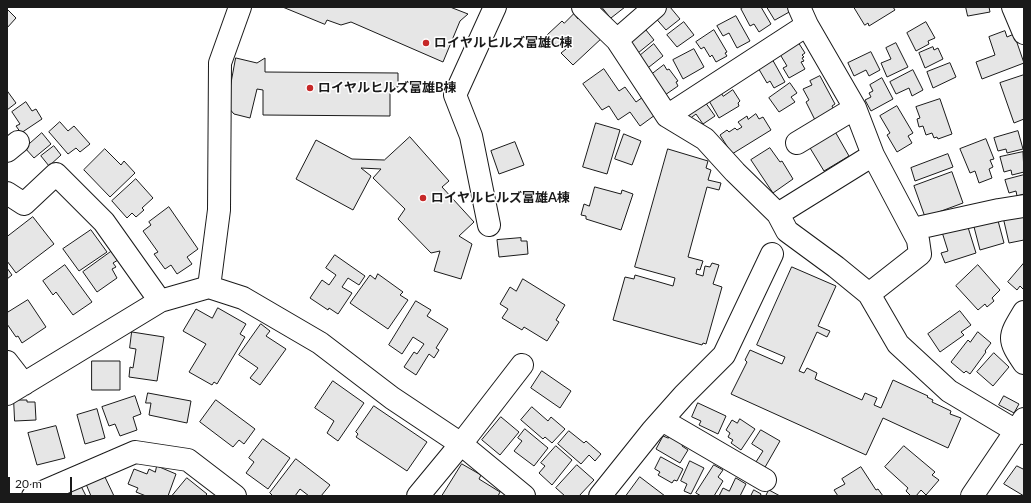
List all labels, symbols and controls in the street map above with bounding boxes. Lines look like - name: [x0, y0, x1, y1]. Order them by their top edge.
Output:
- place label: ロイヤルヒルズ富雄C棟: [434, 35, 573, 51]
- marker: ロイヤルヒルズ富雄C棟: [421, 38, 431, 48]
- place label: ロイヤルヒルズ富雄B棟: [318, 80, 457, 96]
- marker: ロイヤルヒルズ富雄B棟: [305, 83, 315, 93]
- place label: ロイヤルヒルズ富雄A棟: [431, 190, 570, 206]
- marker: ロイヤルヒルズ富雄A棟: [418, 193, 428, 203]
- scale bar: [10, 469, 74, 495]
- text: 20 m: [15, 476, 42, 491]

